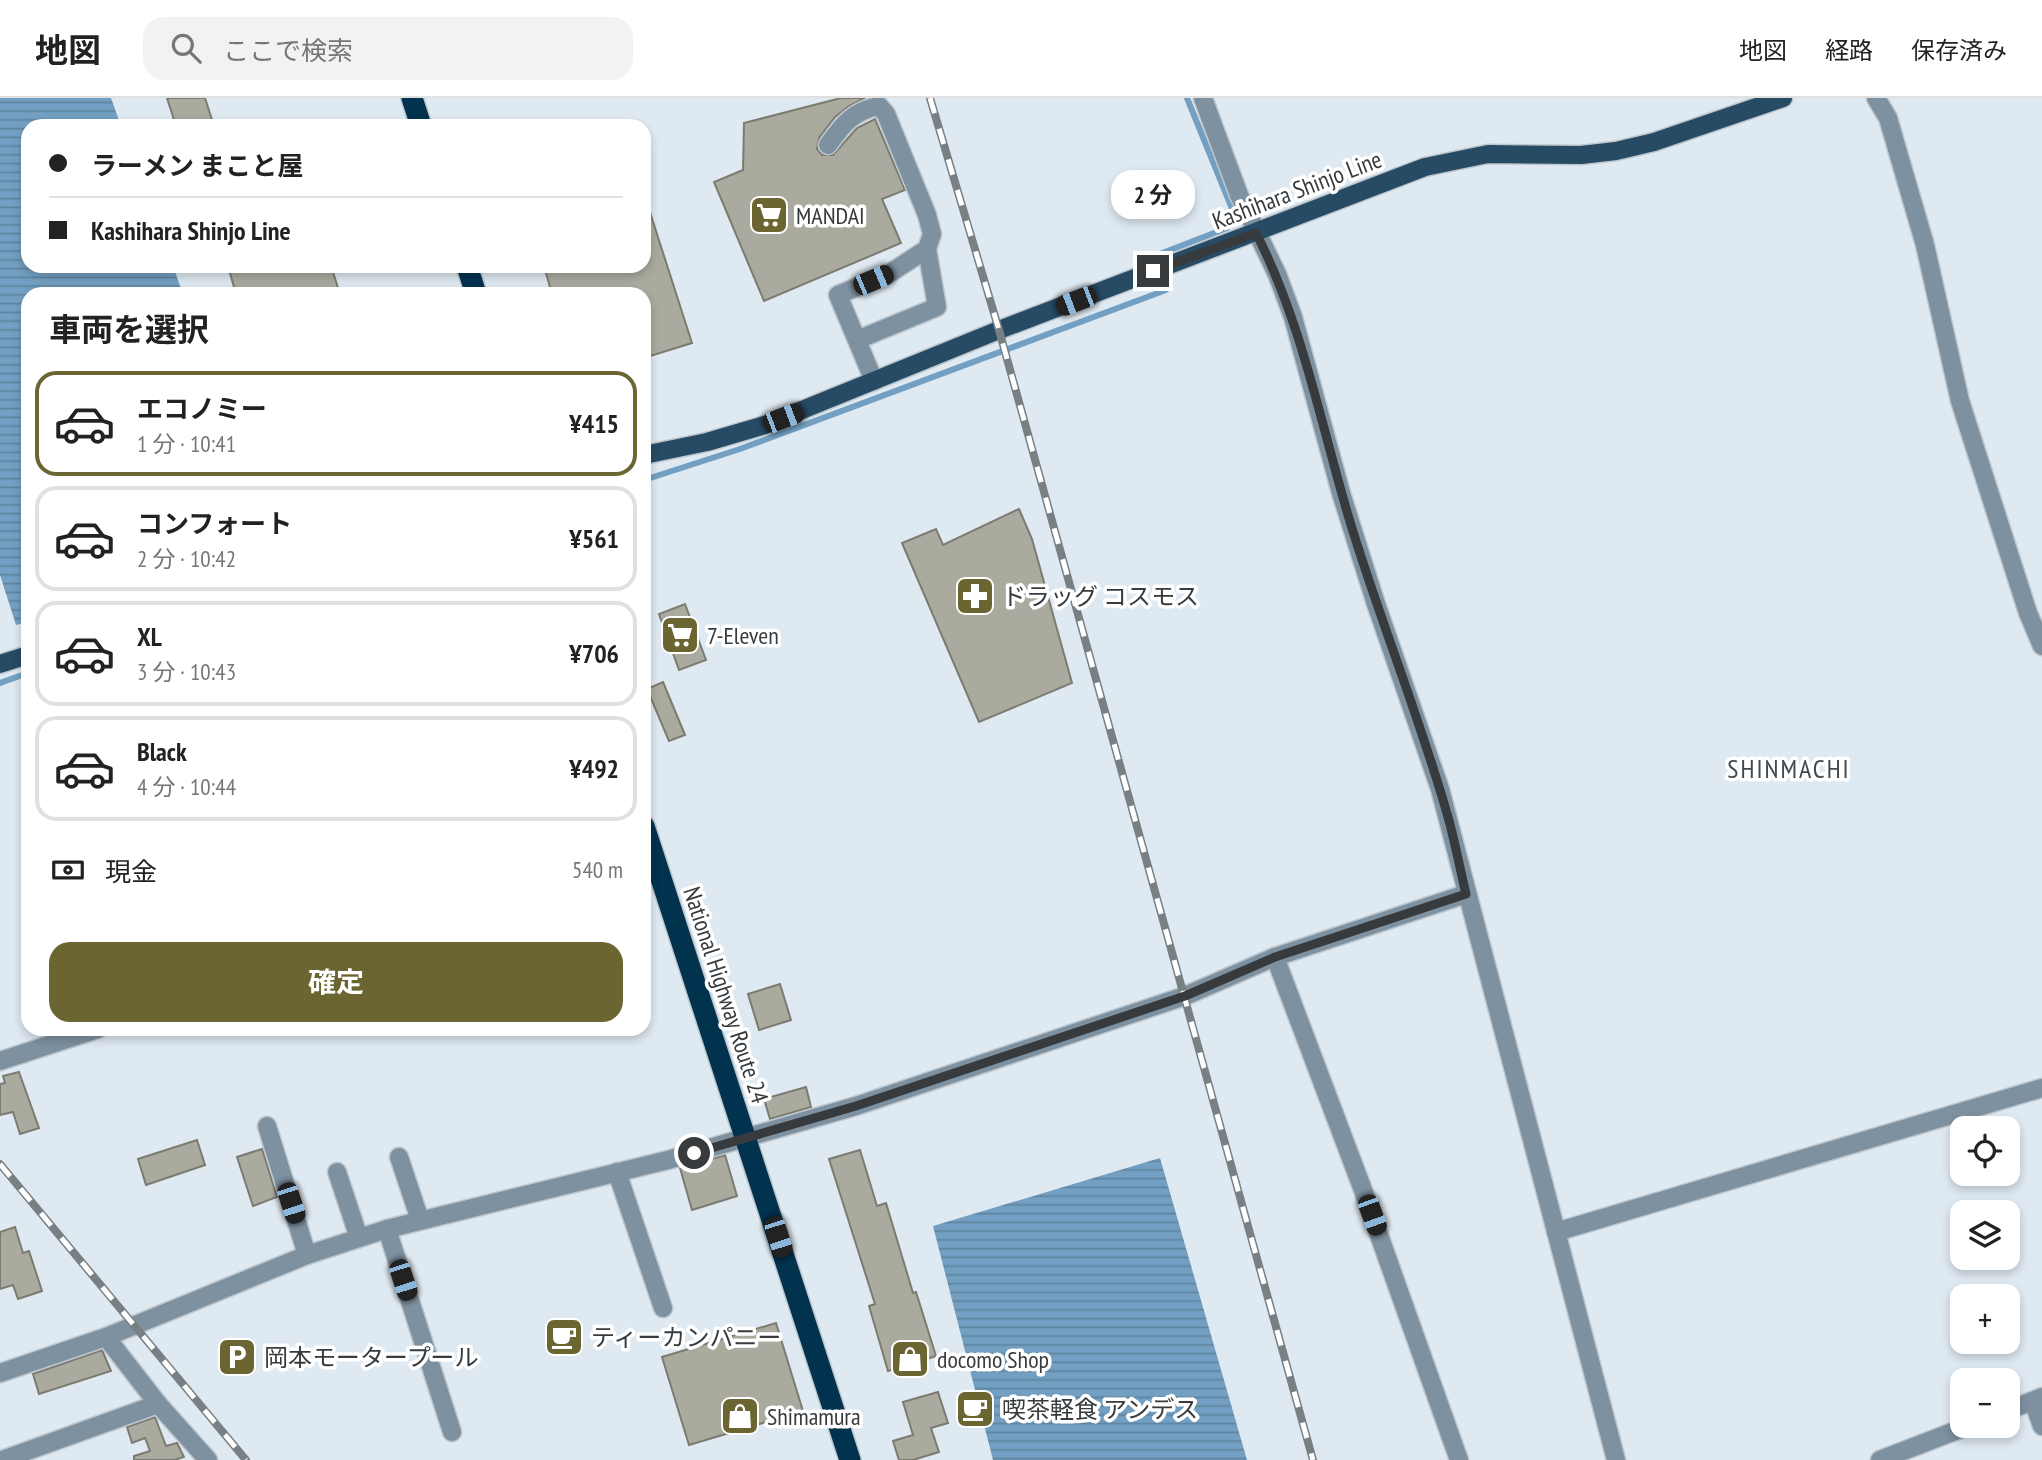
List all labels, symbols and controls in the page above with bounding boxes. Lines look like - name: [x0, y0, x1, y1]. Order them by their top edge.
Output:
- search box: [143, 17, 633, 80]
- text: 地図: [35, 28, 101, 71]
- icon: search: [167, 29, 205, 67]
- text: ここで検索: [223, 34, 353, 67]
- text: 地図: [1739, 35, 1787, 66]
- text: 経路: [1825, 35, 1873, 66]
- text: 保存済み: [1911, 35, 2007, 66]
- street label: Kashihara Shinjo Line: [1208, 143, 1386, 237]
- text: ラーメン まこと屋: [91, 149, 303, 182]
- callout: 2 分: [1111, 170, 1195, 218]
- text: 2 分: [1134, 180, 1172, 209]
- supermarket icon: MANDAI: [748, 194, 790, 236]
- place label: MANDAI: [796, 200, 865, 231]
- text: Kashihara Shinjo Line: [91, 214, 291, 247]
- route end: [1137, 255, 1169, 287]
- car: [850, 262, 897, 298]
- car: [1053, 284, 1100, 318]
- text: 車両を選択: [49, 308, 209, 350]
- icon: car: [53, 392, 116, 455]
- text: エコノミー: [137, 392, 267, 425]
- car: [760, 401, 807, 435]
- text: ¥415: [569, 407, 619, 440]
- text: 1 分 · 10:41: [137, 429, 236, 458]
- icon: car: [53, 507, 116, 570]
- text: コンフォート: [137, 507, 292, 540]
- text: ¥561: [569, 522, 619, 555]
- text: 2 分 · 10:42: [137, 544, 236, 573]
- pharmacy icon: ドラッグ コスモス: [954, 575, 996, 617]
- place label: ドラッグ コスモス: [1002, 581, 1199, 612]
- supermarket icon: 7-Eleven: [659, 614, 701, 656]
- text: XL: [137, 620, 162, 653]
- place label: 7-Eleven: [707, 620, 779, 651]
- icon: car: [53, 622, 116, 685]
- text: ¥706: [569, 637, 619, 670]
- text: 3 分 · 10:43: [137, 657, 236, 686]
- text: Black: [137, 735, 187, 768]
- icon: car: [53, 737, 116, 800]
- text: ¥492: [569, 752, 619, 785]
- district label: SHINMACHI: [1727, 752, 1851, 785]
- text: 4 分 · 10:44: [137, 772, 236, 801]
- icon: cash: [49, 851, 87, 889]
- text: 現金: [105, 855, 157, 888]
- text: 540 m: [572, 855, 623, 884]
- street label: National Highway Route 24: [676, 883, 776, 1107]
- button: 確定: [49, 942, 623, 1022]
- map controls: [1950, 1116, 2020, 1438]
- button: locate: [1950, 1116, 2020, 1186]
- route start: [678, 1137, 710, 1169]
- car: [275, 1180, 308, 1226]
- car: [1355, 1192, 1390, 1238]
- button: layers: [1950, 1200, 2020, 1270]
- car: [762, 1214, 795, 1260]
- car: [387, 1257, 420, 1303]
- button: +: [1950, 1284, 2020, 1354]
- cafe icon: ティーカンパニー: [543, 1316, 585, 1358]
- place label: ティーカンパニー: [591, 1322, 782, 1353]
- parking icon: 岡本モータープール: [216, 1336, 258, 1378]
- shop icon: docomo Shop: [889, 1338, 931, 1380]
- place label: 岡本モータープール: [264, 1342, 479, 1373]
- place label: docomo Shop: [937, 1344, 1049, 1375]
- button: −: [1950, 1368, 2020, 1438]
- cafe icon: 喫茶軽食 アンデス: [954, 1388, 996, 1430]
- place label: 喫茶軽食 アンデス: [1002, 1394, 1198, 1425]
- shop icon: Shimamura: [719, 1395, 761, 1437]
- place label: Shimamura: [767, 1401, 860, 1432]

